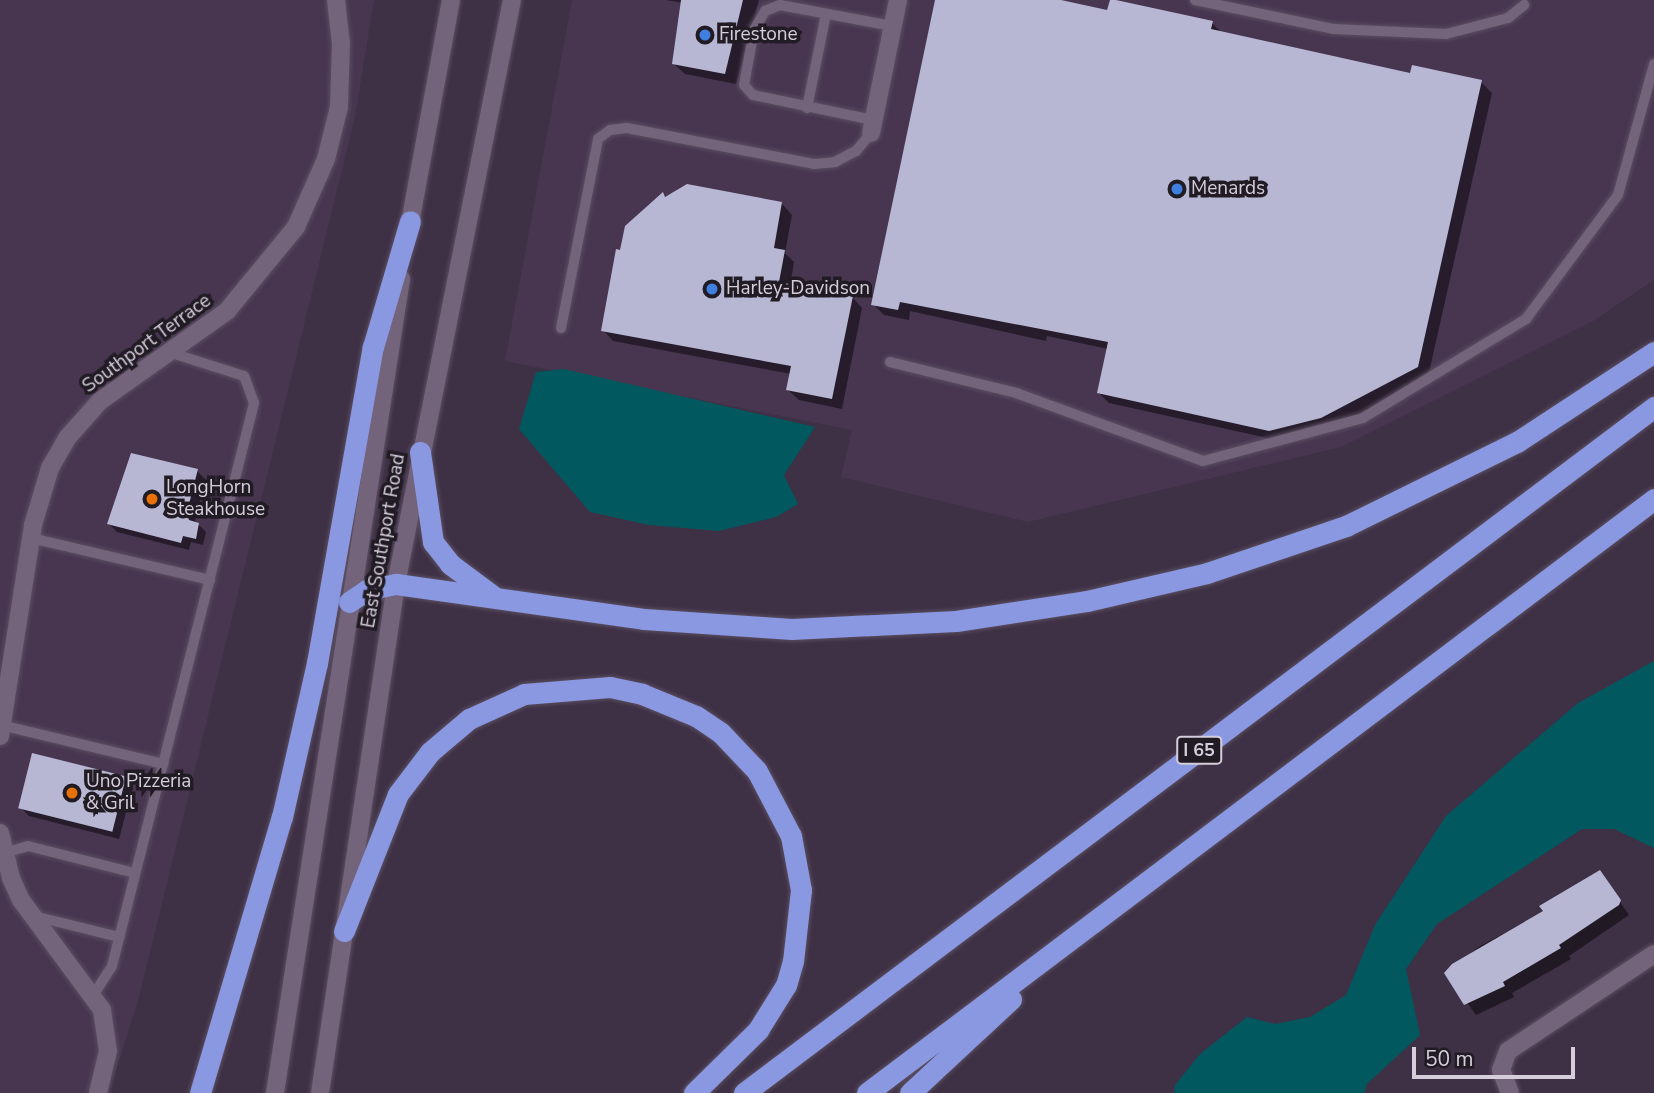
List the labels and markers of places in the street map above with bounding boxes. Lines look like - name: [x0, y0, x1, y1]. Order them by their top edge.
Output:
- place label: Firestone: [719, 24, 798, 46]
- marker: Firestone: [697, 27, 713, 43]
- place label: Menards: [1191, 178, 1265, 200]
- marker: Menards: [1169, 181, 1185, 197]
- place label: Harley-Davidson: [726, 278, 870, 300]
- marker: Harley-Davidson: [704, 281, 720, 297]
- place label: LongHorn Steakhouse: [166, 477, 265, 521]
- marker: LongHorn Steakhouse: [144, 491, 160, 507]
- place label: Uno Pizzeria & Gril: [86, 771, 191, 815]
- marker: Uno Pizzeria & Gril: [64, 785, 80, 801]

